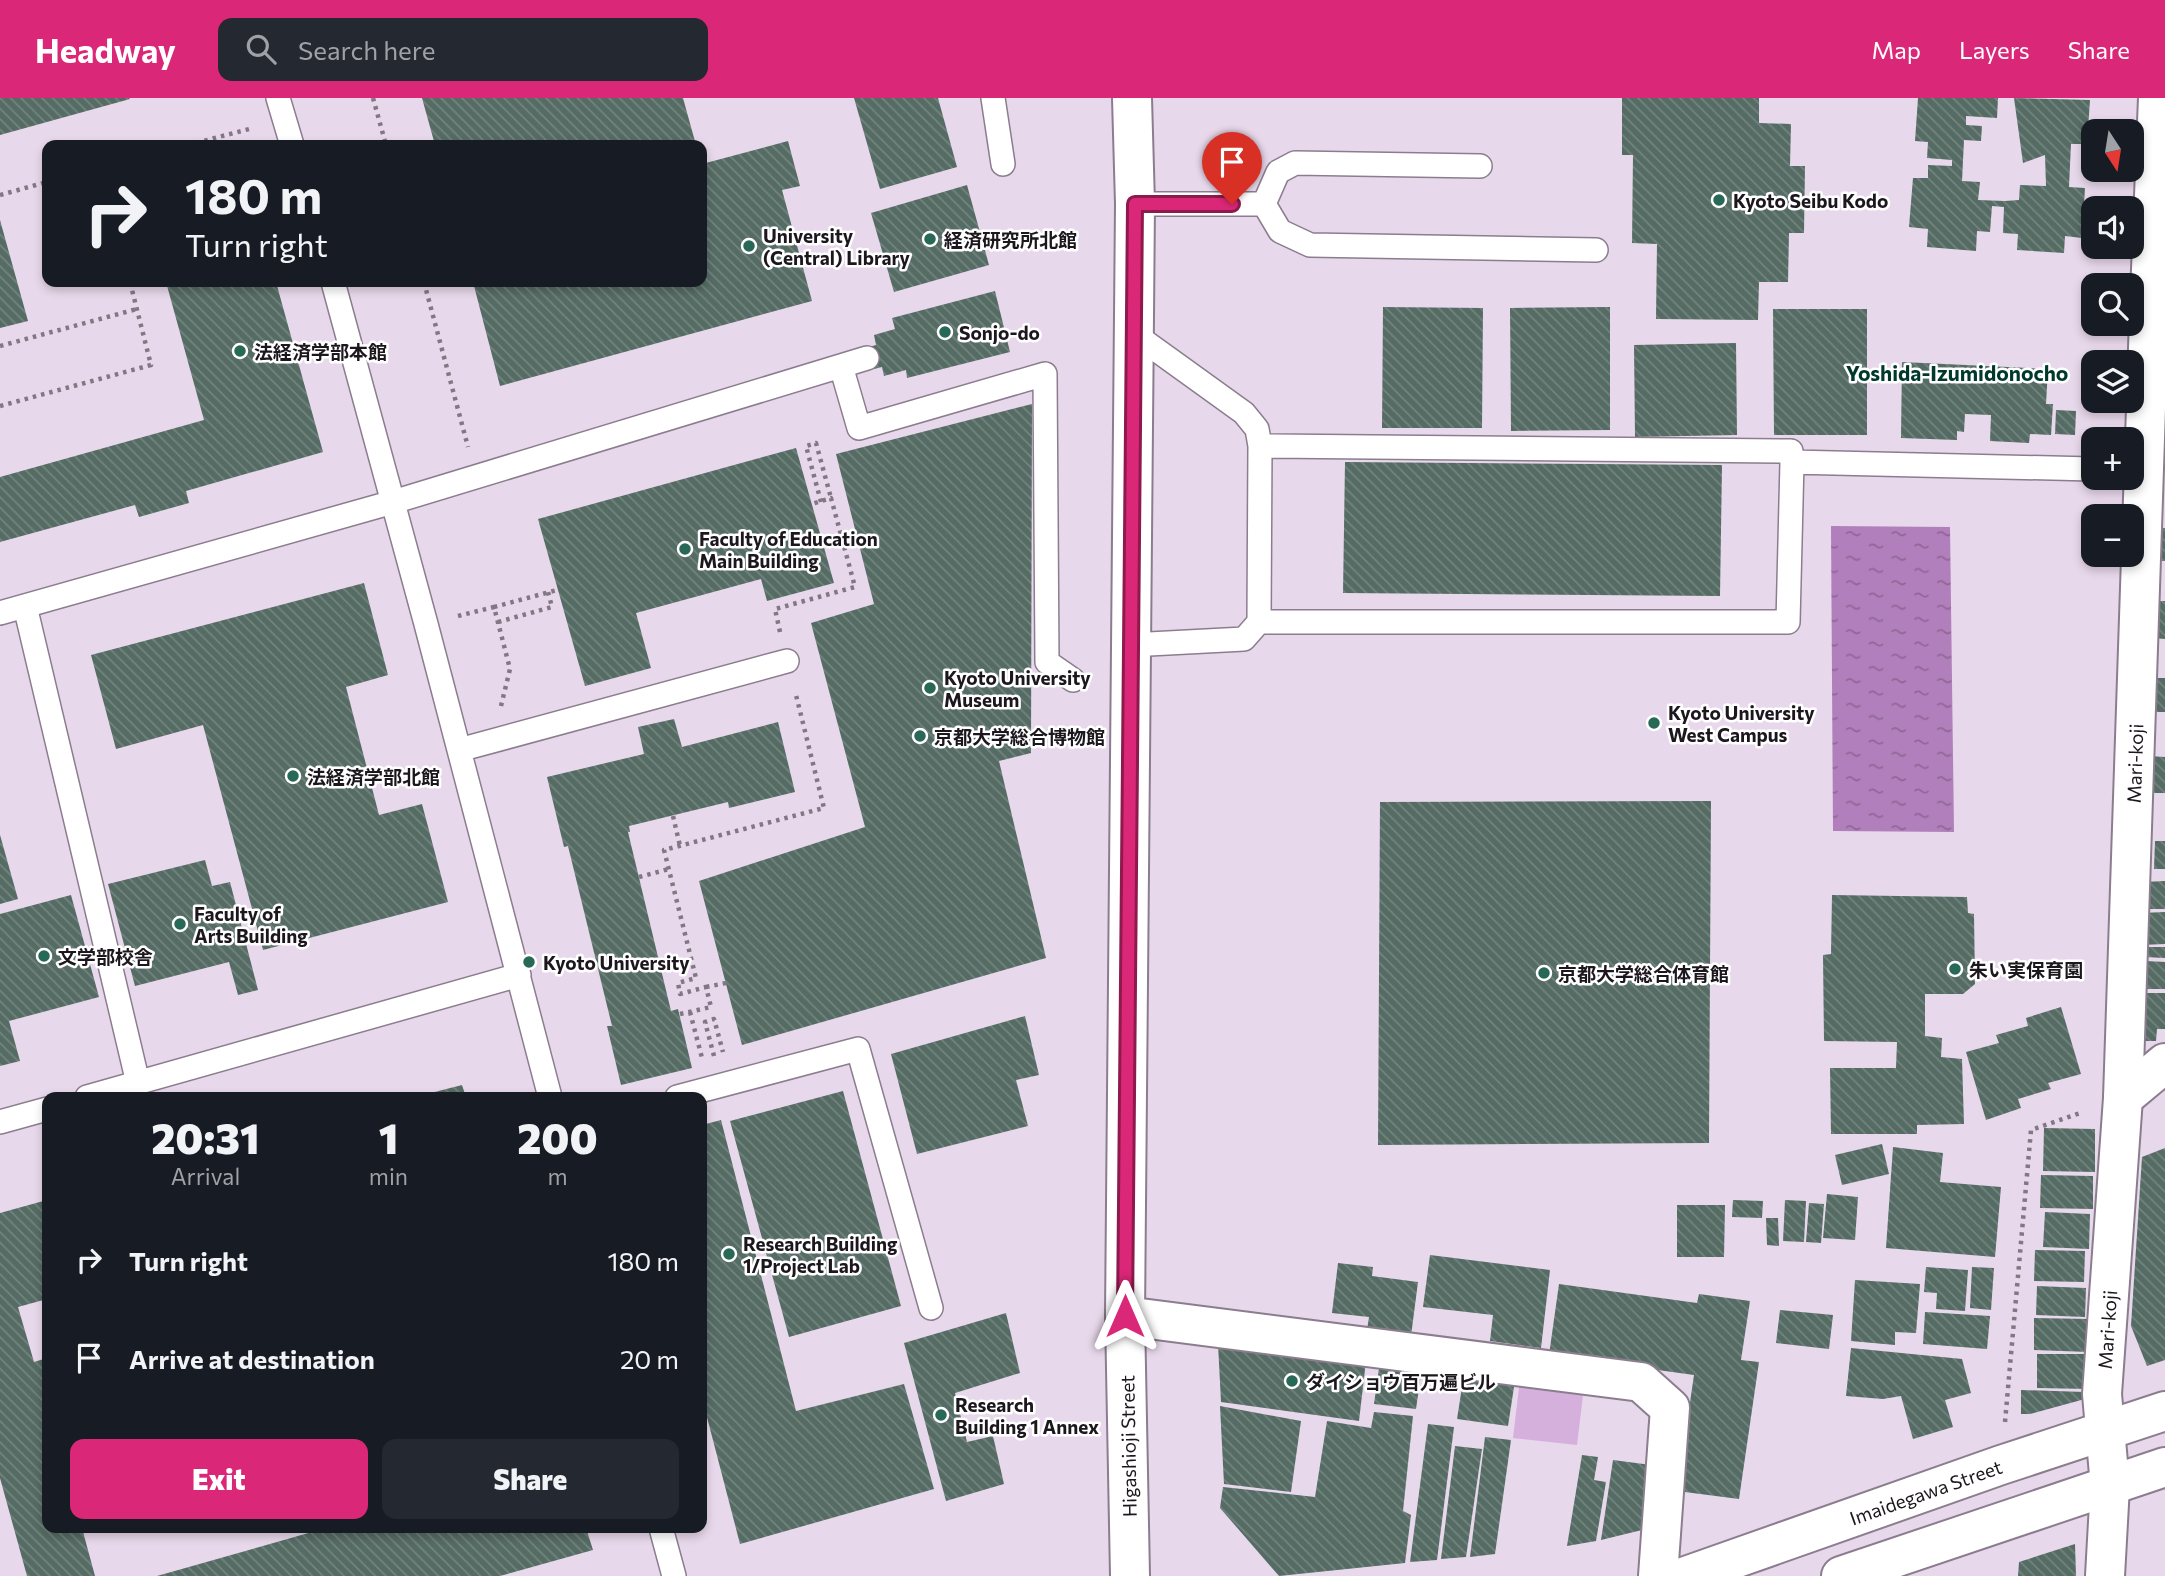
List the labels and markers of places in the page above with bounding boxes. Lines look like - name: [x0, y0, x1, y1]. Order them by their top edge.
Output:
- pin: [1202, 132, 1262, 204]
- place label: Kyoto Seibu Kodo: [1733, 189, 1888, 212]
- marker: Kyoto Seibu Kodo: [1711, 192, 1727, 208]
- place label: University (Central) Library: [763, 224, 910, 269]
- place label: 経済研究所北館: [944, 228, 1077, 251]
- marker: 経済研究所北館: [922, 231, 938, 247]
- marker: University (Central) Library: [741, 238, 757, 254]
- place label: Sonjo-do: [959, 321, 1040, 344]
- marker: Sonjo-do: [937, 324, 953, 340]
- place label: 法経済学部本館: [254, 340, 387, 363]
- marker: 法経済学部本館: [232, 343, 248, 359]
- place label: Faculty of Education Main Building: [699, 527, 878, 572]
- marker: Faculty of Education Main Building: [677, 541, 693, 557]
- place label: Kyoto University Museum: [944, 666, 1091, 711]
- marker: Kyoto University Museum: [922, 680, 938, 696]
- place label: Kyoto University West Campus: [1668, 701, 1815, 746]
- marker: Kyoto University West Campus: [1646, 715, 1662, 731]
- place label: 京都大学総合博物館: [934, 725, 1105, 748]
- marker: 京都大学総合博物館: [912, 728, 928, 744]
- place label: 法経済学部北館: [307, 765, 440, 788]
- marker: 法経済学部北館: [285, 768, 301, 784]
- place label: Faculty of Arts Building: [194, 902, 308, 947]
- marker: Faculty of Arts Building: [172, 916, 188, 932]
- place label: 文学部校舎: [58, 945, 153, 968]
- marker: 文学部校舎: [36, 948, 52, 964]
- place label: Kyoto University: [543, 951, 690, 974]
- marker: Kyoto University: [521, 954, 537, 970]
- place label: 朱い実保育園: [1969, 958, 2083, 981]
- marker: 朱い実保育園: [1947, 961, 1963, 977]
- place label: 京都大学総合体育館: [1558, 962, 1729, 985]
- marker: 京都大学総合体育館: [1536, 965, 1552, 981]
- place label: Research Building 1/Project Lab: [743, 1232, 898, 1277]
- marker: Research Building 1/Project Lab: [721, 1246, 737, 1262]
- place label: ダイショウ百万遍ビル: [1306, 1370, 1496, 1393]
- marker: ダイショウ百万遍ビル: [1284, 1373, 1300, 1389]
- place label: Research Building 1 Annex: [955, 1393, 1099, 1438]
- marker: Research Building 1 Annex: [933, 1407, 949, 1423]

